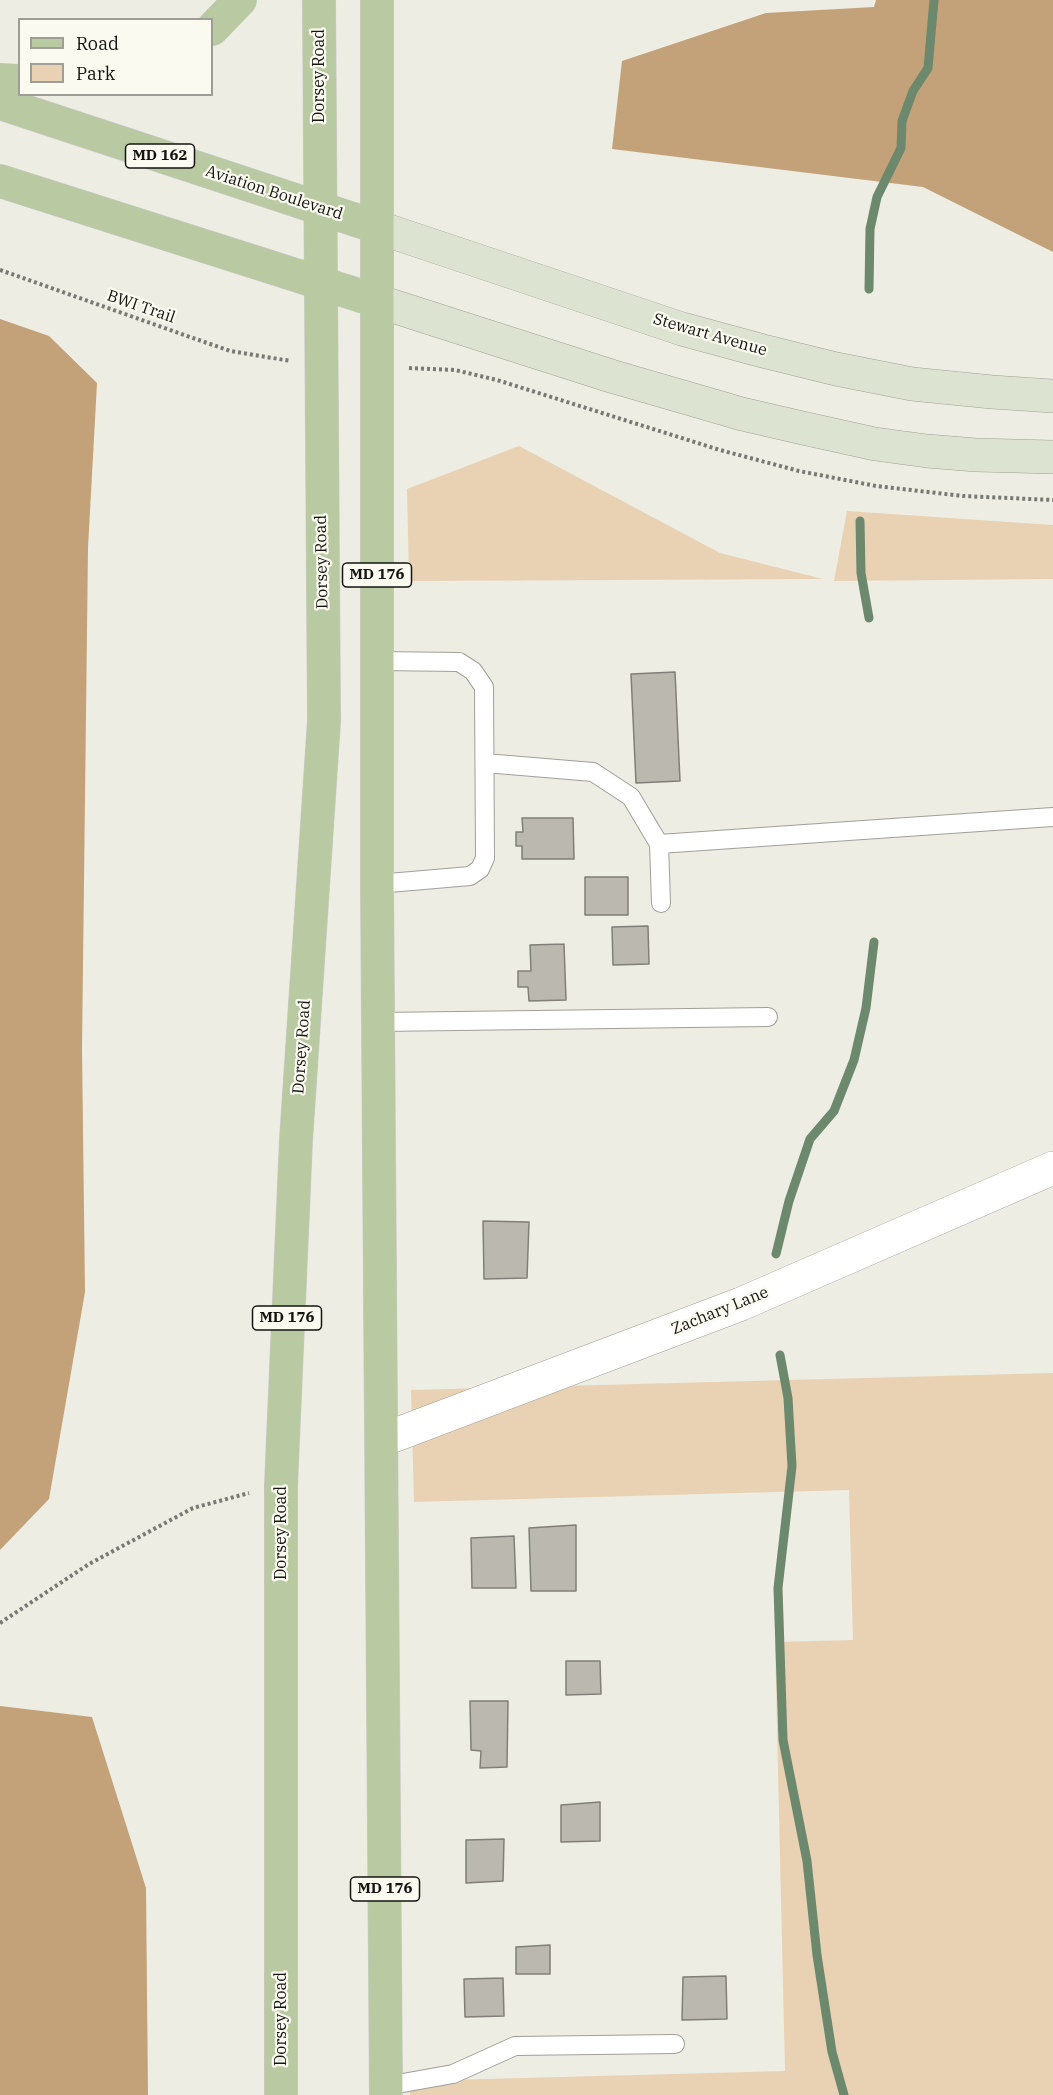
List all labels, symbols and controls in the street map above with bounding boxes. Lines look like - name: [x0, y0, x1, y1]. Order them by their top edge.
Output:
- legend: [18, 18, 213, 96]
- street label: Dorsey Road: [309, 29, 329, 123]
- text: Road: [76, 32, 119, 55]
- text: Park: [76, 62, 115, 85]
- road number: MD 162: [126, 144, 195, 168]
- street label: Aviation Boulevard: [203, 162, 345, 224]
- street label: BWI Trail: [104, 286, 178, 328]
- street label: Stewart Avenue: [651, 310, 769, 360]
- street label: Dorsey Road: [312, 515, 332, 609]
- road number: MD 176: [342, 563, 412, 587]
- street label: Dorsey Road: [289, 999, 315, 1095]
- street label: Zachary Lane: [669, 1283, 771, 1339]
- road number: MD 176: [252, 1306, 322, 1330]
- street label: Dorsey Road: [271, 1486, 291, 1580]
- road number: MD 176: [350, 1877, 420, 1901]
- street label: Dorsey Road: [271, 1972, 291, 2066]

